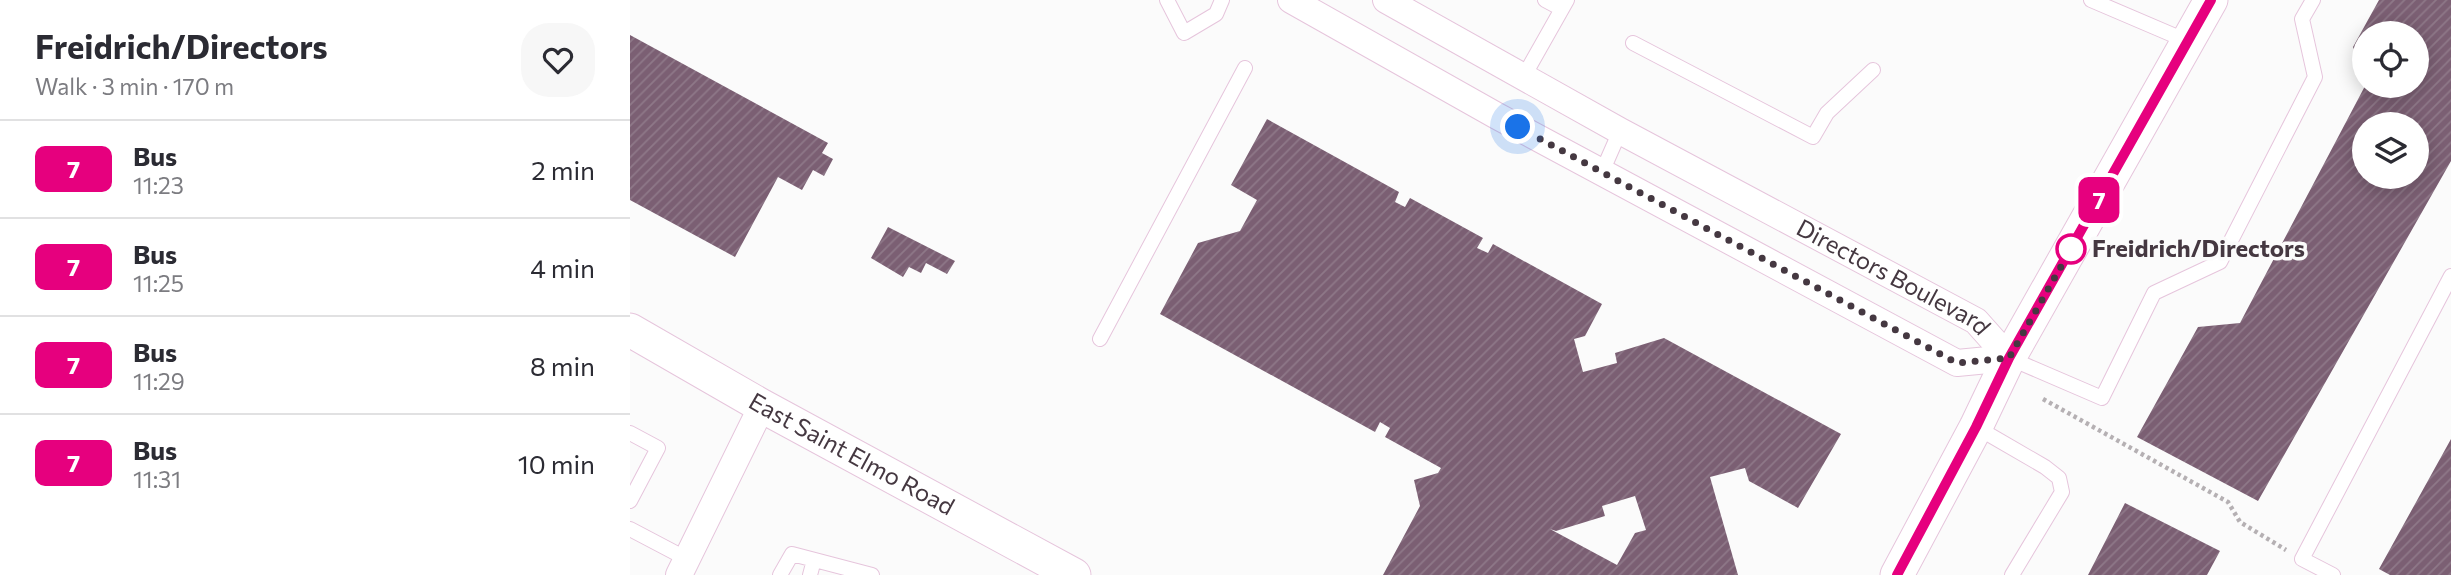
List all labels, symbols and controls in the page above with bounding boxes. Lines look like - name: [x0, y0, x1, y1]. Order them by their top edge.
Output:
- map controls: [2352, 21, 2429, 189]
- button: locate: [2352, 21, 2429, 98]
- button: heart: [521, 23, 595, 97]
- text: Freidrich/Directors: [35, 25, 328, 66]
- text: Walk · 3 min · 170 m: [35, 72, 234, 100]
- your location: [1500, 109, 1535, 144]
- button: layers: [2352, 112, 2429, 189]
- text: Bus: [133, 140, 177, 171]
- text: 7: [67, 154, 80, 183]
- text: 2 min: [531, 154, 595, 185]
- text: 11:23: [133, 171, 184, 199]
- line badge: 7: [2076, 177, 2122, 223]
- text: 7: [2092, 185, 2106, 214]
- street label: Directors Boulevard: [1792, 212, 1997, 340]
- place label: Freidrich/Directors: [2092, 233, 2305, 262]
- marker: Freidrich/Directors: [2056, 234, 2086, 264]
- text: Bus: [133, 238, 177, 269]
- text: 7: [67, 252, 80, 281]
- text: 4 min: [530, 252, 595, 283]
- text: 11:25: [133, 269, 184, 297]
- text: Bus: [133, 336, 177, 367]
- text: 7: [67, 350, 80, 379]
- text: 8 min: [530, 350, 595, 381]
- text: 11:29: [133, 367, 185, 395]
- street label: East Saint Elmo Road: [744, 386, 960, 521]
- text: Bus: [133, 434, 177, 465]
- text: 7: [67, 448, 80, 477]
- text: 10 min: [518, 448, 595, 479]
- text: 11:31: [133, 465, 181, 493]

